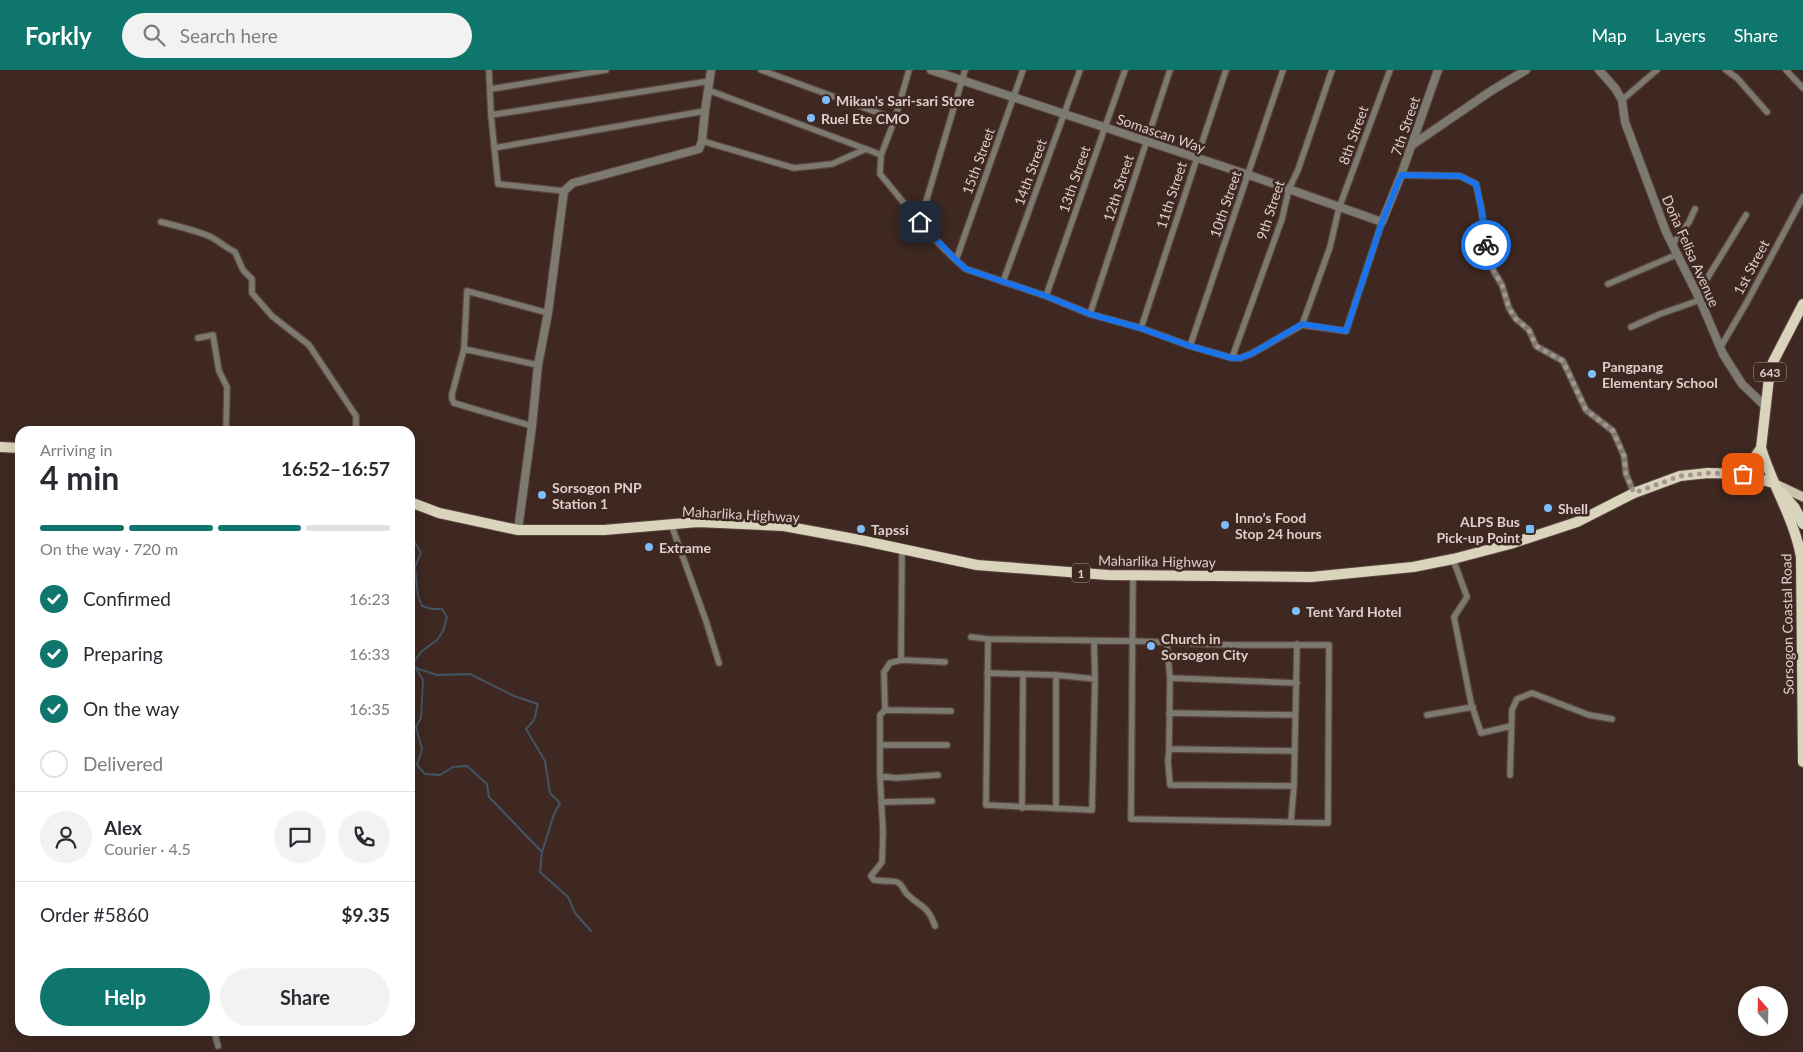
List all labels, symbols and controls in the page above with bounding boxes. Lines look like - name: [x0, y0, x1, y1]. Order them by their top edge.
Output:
- search box: [122, 13, 472, 58]
- text: Forkly: [25, 21, 92, 50]
- icon: search: [140, 21, 168, 49]
- text: Search here: [180, 24, 278, 47]
- text: Map: [1591, 24, 1627, 46]
- text: Layers: [1655, 24, 1706, 46]
- text: Share: [1734, 24, 1778, 46]
- place label: Mikan's Sari-sari Store: [836, 92, 975, 109]
- marker: Mikan's Sari-sari Store: [820, 94, 832, 106]
- street label: 7th Street: [1387, 94, 1423, 158]
- street label: 8th Street: [1335, 103, 1371, 167]
- place label: Ruel Ete CMO: [821, 110, 910, 127]
- street label: Somascan Way: [1114, 110, 1208, 156]
- marker: Ruel Ete CMO: [805, 112, 817, 124]
- street label: 15th Street: [958, 125, 998, 197]
- street label: 14th Street: [1010, 136, 1050, 208]
- street label: 13th Street: [1055, 143, 1093, 215]
- street label: 12th Street: [1099, 152, 1137, 224]
- street label: 11th Street: [1152, 159, 1190, 231]
- street label: 10th Street: [1206, 168, 1244, 240]
- street label: 9th Street: [1252, 178, 1288, 242]
- street label: Doña Felisa Avenue: [1659, 192, 1723, 310]
- pin: [899, 201, 941, 243]
- icon: home: [906, 208, 934, 236]
- courier: [1461, 220, 1511, 270]
- icon: bike: [1472, 231, 1500, 259]
- street label: 1st Street: [1729, 237, 1773, 297]
- place label: Pangpang Elementary School: [1602, 358, 1718, 391]
- road number: 643: [1754, 362, 1786, 382]
- marker: Pangpang Elementary School: [1586, 368, 1598, 380]
- text: Arriving in: [40, 440, 113, 459]
- pin: [1722, 453, 1764, 495]
- text: 16:52–16:57: [281, 457, 390, 480]
- text: 4 min: [40, 458, 119, 497]
- icon: bag: [1729, 460, 1757, 488]
- place label: Sorsogon PNP Station 1: [552, 479, 642, 512]
- marker: Sorsogon PNP Station 1: [536, 489, 548, 501]
- place label: Shell: [1558, 500, 1588, 517]
- street label: Maharlika Highway: [682, 502, 801, 526]
- marker: Shell: [1542, 502, 1554, 514]
- place label: Inno’s Food Stop 24 hours: [1235, 509, 1322, 542]
- place label: ALPS Bus Pick-up Point: [1436, 513, 1521, 546]
- marker: Inno’s Food Stop 24 hours: [1219, 519, 1231, 531]
- place label: Tapssi: [871, 521, 909, 538]
- marker: Tapssi: [855, 523, 867, 535]
- marker: ALPS Bus Pick-up Point: [1524, 523, 1536, 535]
- text: On the way · 720 m: [40, 539, 178, 558]
- place label: Extrame: [659, 539, 712, 556]
- marker: Extrame: [643, 541, 655, 553]
- street label: Maharlika Highway: [1098, 551, 1217, 571]
- street label: Sorsogon Coastal Road: [1777, 553, 1797, 695]
- road number: 1: [1072, 563, 1090, 582]
- icon: check: [40, 585, 68, 613]
- text: Confirmed: [83, 587, 171, 610]
- text: 16:23: [349, 589, 390, 608]
- place label: Tent Yard Hotel: [1306, 603, 1402, 620]
- marker: Tent Yard Hotel: [1290, 605, 1302, 617]
- place label: Church in Sorsogon City: [1161, 630, 1249, 663]
- icon: check: [40, 640, 68, 668]
- marker: Church in Sorsogon City: [1145, 640, 1157, 652]
- text: Preparing: [83, 642, 163, 665]
- text: 16:33: [349, 644, 390, 663]
- icon: check: [40, 695, 68, 723]
- text: On the way: [83, 697, 179, 720]
- text: 16:35: [349, 699, 390, 718]
- text: Delivered: [83, 752, 163, 775]
- button: person: [40, 811, 92, 863]
- button: chat: [274, 811, 326, 863]
- button: phone: [338, 811, 390, 863]
- text: Alex: [104, 816, 142, 839]
- text: Courier · 4.5: [104, 839, 191, 858]
- text: Order #5860: [40, 903, 149, 926]
- text: $9.35: [341, 903, 390, 926]
- button: Help: [40, 968, 210, 1026]
- button: Share: [220, 968, 390, 1026]
- north arrow: [1738, 986, 1788, 1036]
- map controls: [1738, 986, 1788, 1036]

